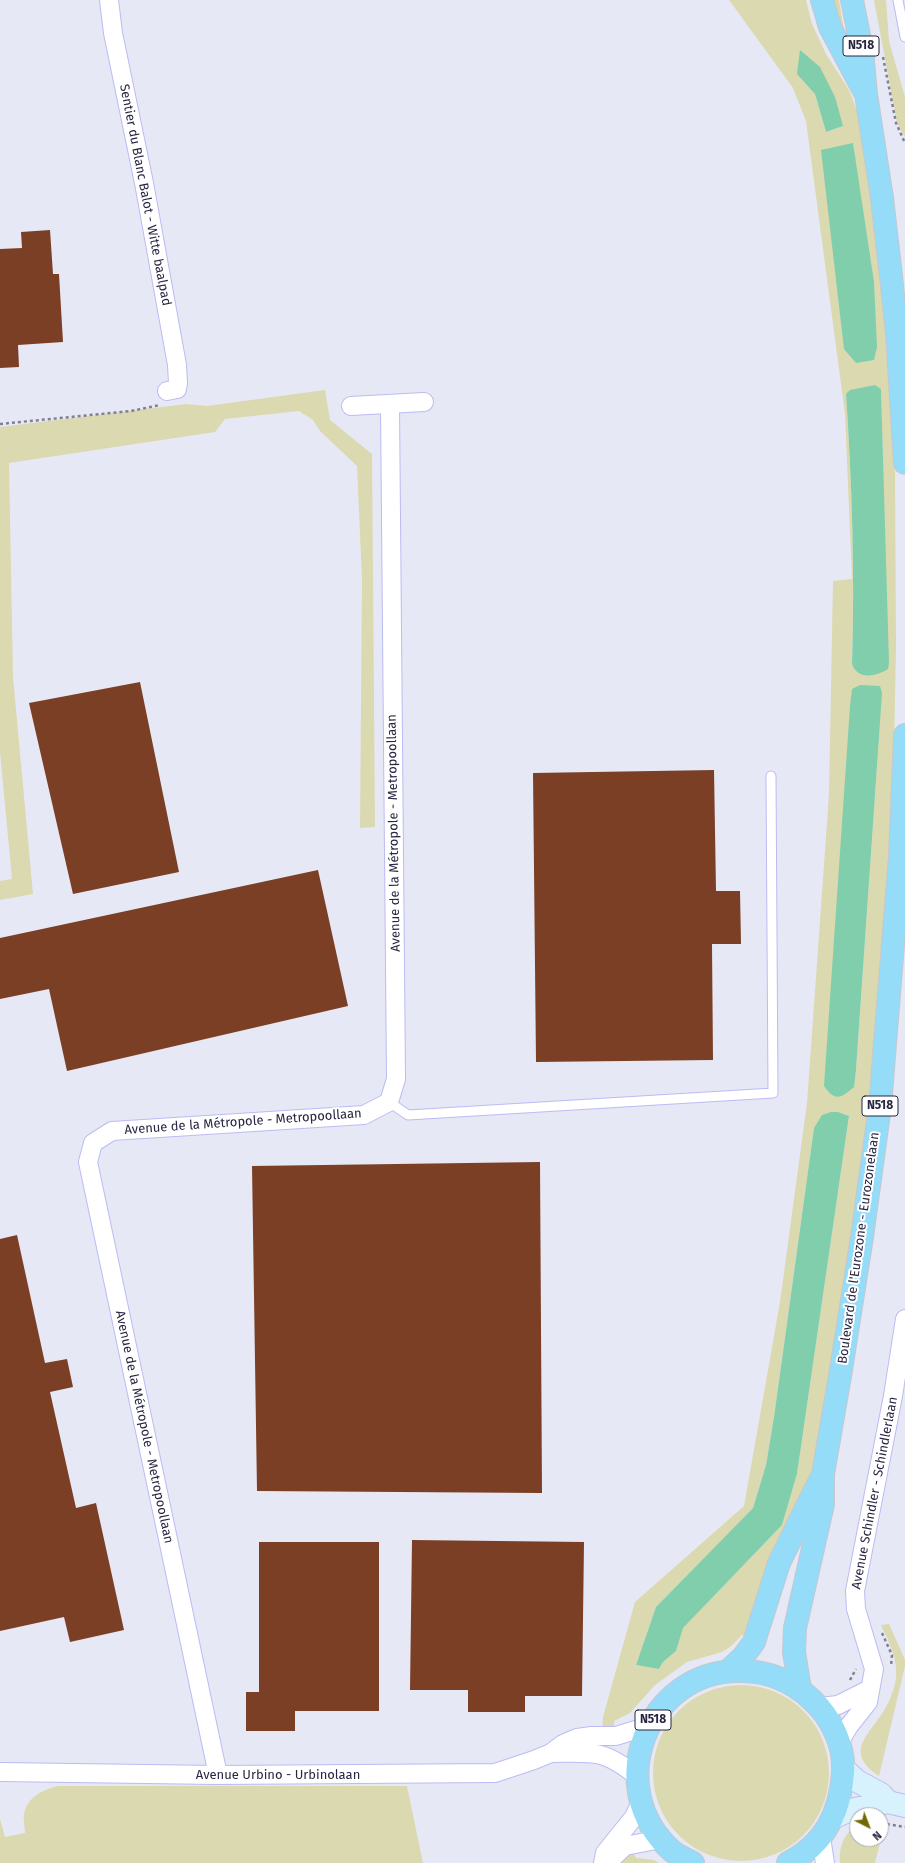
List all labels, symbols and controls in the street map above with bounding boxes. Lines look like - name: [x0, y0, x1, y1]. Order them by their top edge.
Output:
- road number: N518: [843, 36, 879, 56]
- street label: Sentier du Blanc Balot - Witte baalpad: [116, 83, 174, 307]
- street label: Avenue de la Métropole - Metropoollaan: [384, 714, 404, 952]
- road number: N518: [862, 1096, 898, 1116]
- street label: Avenue de la Métropole - Metropoollaan: [124, 1106, 362, 1138]
- street label: Boulevard de l'Eurozone - Eurozonelaan: [835, 1131, 883, 1365]
- street label: Avenue de la Métropole - Metropoollaan: [112, 1309, 176, 1545]
- street label: Avenue Schindler - Schindlerlaan: [849, 1395, 901, 1591]
- road number: N518: [635, 1710, 671, 1730]
- street label: Avenue Urbino - Urbinolaan: [196, 1767, 360, 1783]
- north arrow: [849, 1807, 889, 1847]
- text: N: [870, 1828, 884, 1843]

